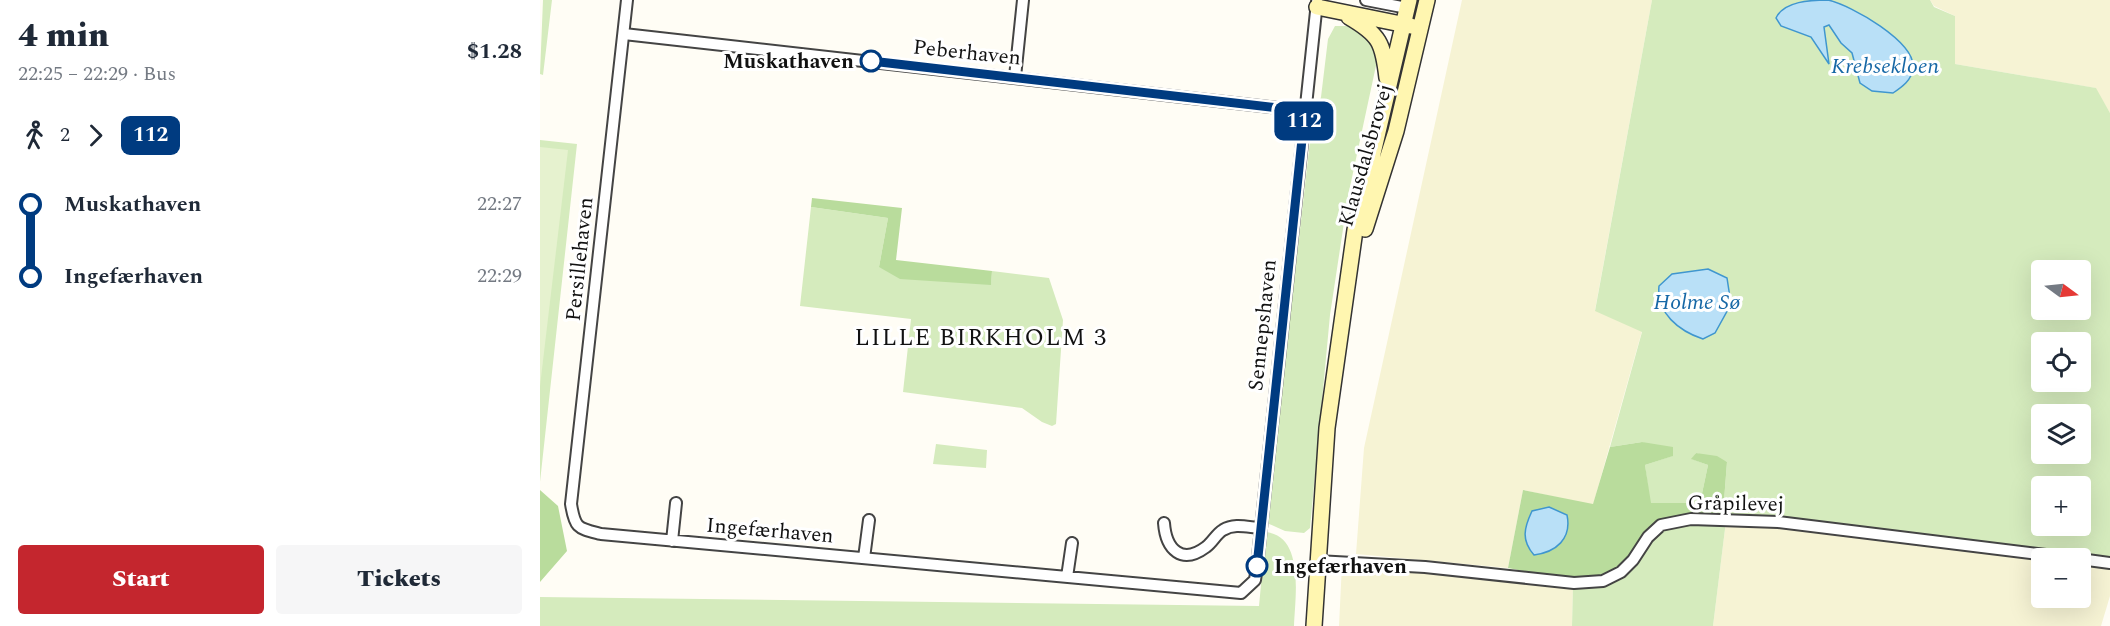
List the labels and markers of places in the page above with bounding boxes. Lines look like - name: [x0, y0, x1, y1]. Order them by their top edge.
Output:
- place label: Muskathaven: [723, 46, 854, 78]
- marker: Muskathaven: [860, 50, 882, 72]
- place label: Ingefærhaven: [1274, 551, 1407, 583]
- marker: Ingefærhaven: [1246, 555, 1268, 577]

